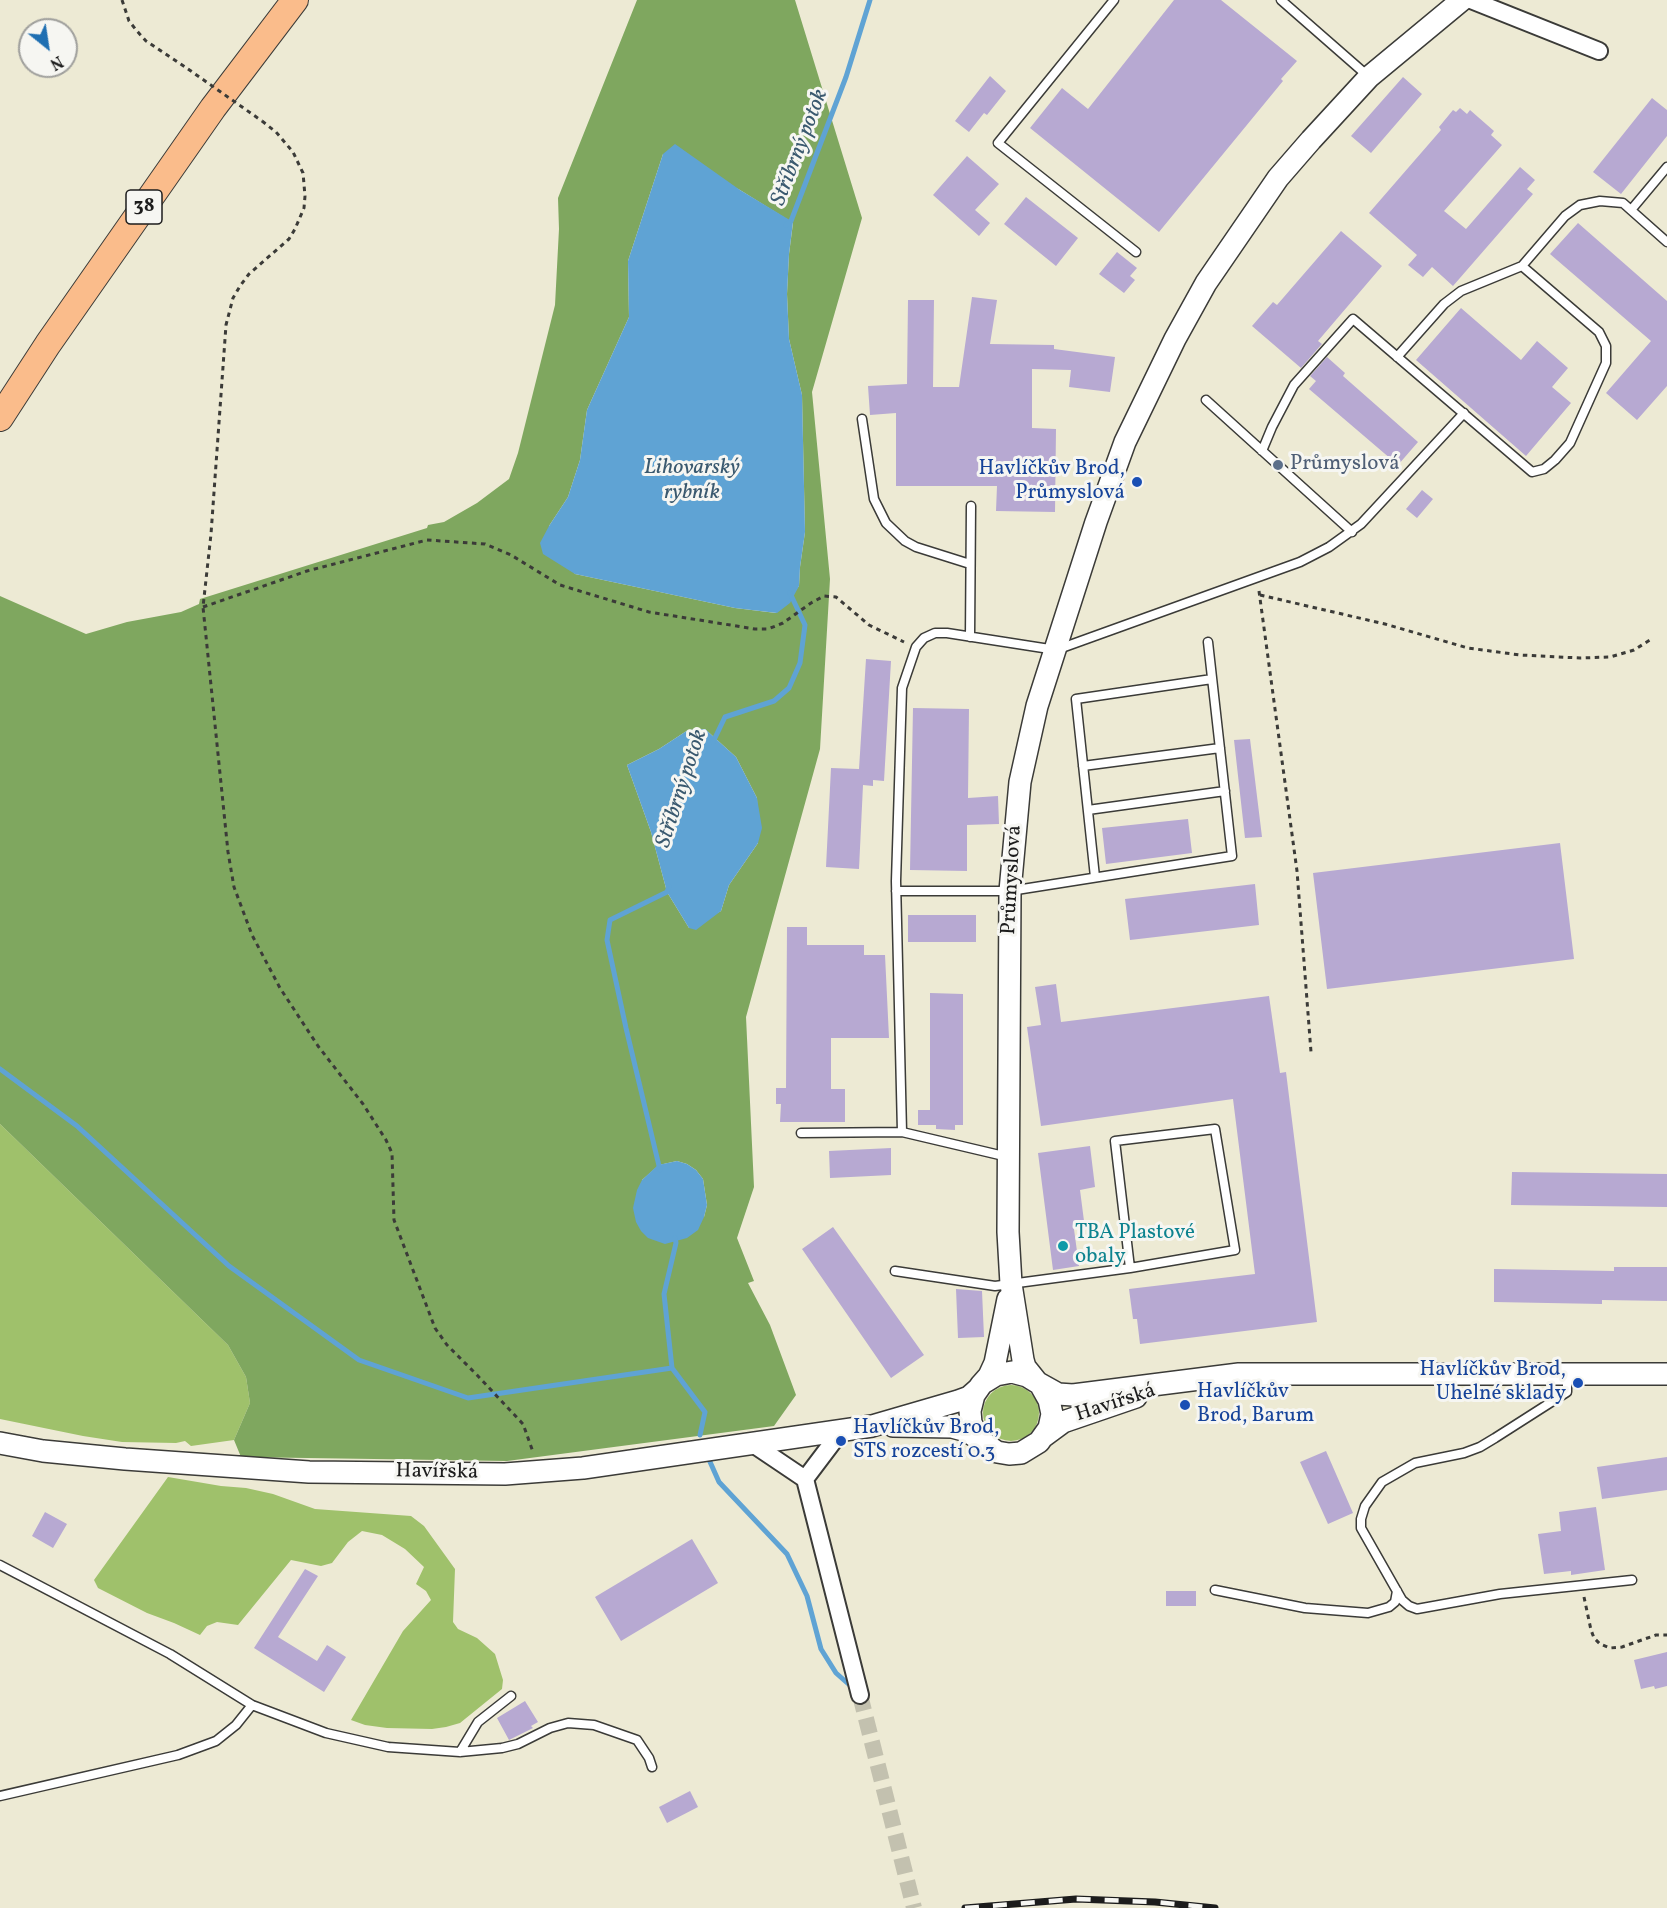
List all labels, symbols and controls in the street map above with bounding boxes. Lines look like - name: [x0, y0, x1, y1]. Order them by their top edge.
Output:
- north arrow: [18, 18, 78, 78]
- text: N: [45, 49, 67, 74]
- water label: Stříbrný potok: [767, 86, 835, 210]
- road number: 38: [126, 190, 162, 224]
- place label: Průmyslová: [1290, 452, 1400, 478]
- water label: Lihovarský rybník: [644, 456, 740, 508]
- place label: Havlíčkův Brod, Průmyslová: [979, 457, 1125, 507]
- marker: Průmyslová: [1271, 458, 1285, 472]
- marker: Havlíčkův Brod, Průmyslová: [1130, 475, 1144, 489]
- water label: Stříbrný potok: [652, 727, 714, 851]
- street label: Průmyslová: [998, 825, 1028, 935]
- place label: TBA Plastové obaly: [1075, 1221, 1195, 1271]
- marker: TBA Plastové obaly: [1056, 1239, 1070, 1253]
- place label: Havlíčkův Brod, Uhelné sklady: [1420, 1358, 1566, 1408]
- marker: Havlíčkův Brod, Uhelné sklady: [1571, 1376, 1585, 1390]
- street label: Havířská: [1073, 1379, 1159, 1429]
- place label: Havlíčkův Brod, Barum: [1197, 1380, 1314, 1430]
- marker: Havlíčkův Brod, Barum: [1178, 1398, 1192, 1412]
- place label: Havlíčkův Brod, STS rozcestí 0.3: [853, 1416, 999, 1466]
- marker: Havlíčkův Brod, STS rozcestí 0.3: [834, 1434, 848, 1448]
- street label: Havířská: [395, 1460, 479, 1486]

